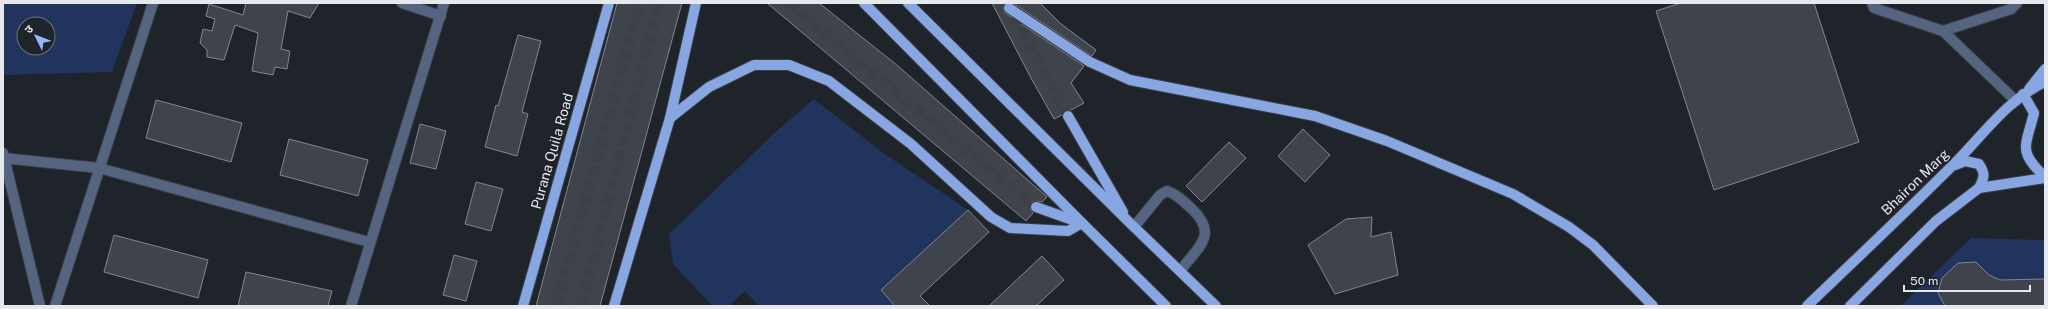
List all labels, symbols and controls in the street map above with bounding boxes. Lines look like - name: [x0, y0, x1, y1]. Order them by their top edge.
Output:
- north arrow: [16, 16, 56, 56]
- text: उ: [22, 22, 36, 36]
- street label: Purana Quila Road: [528, 91, 576, 211]
- street label: Bhairon Marg: [1878, 146, 1952, 218]
- scale bar: [1904, 267, 2030, 293]
- text: 50 m: [1910, 274, 1938, 288]

